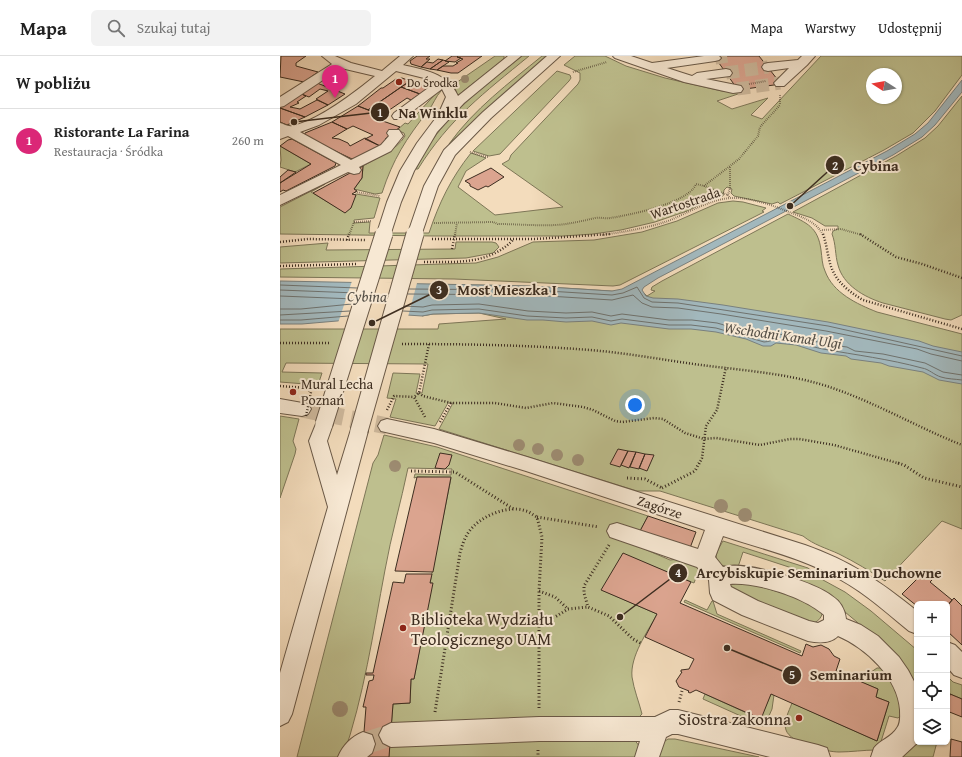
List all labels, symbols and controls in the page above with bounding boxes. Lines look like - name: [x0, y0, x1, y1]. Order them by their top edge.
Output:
- search box: [91, 10, 371, 46]
- text: Mapa: [20, 14, 67, 42]
- icon: search: [105, 17, 127, 39]
- text: Szukaj tutaj: [137, 17, 211, 38]
- text: Mapa: [751, 18, 783, 38]
- text: Warstwy: [805, 18, 856, 38]
- text: Udostępnij: [878, 18, 942, 38]
- pin: 1: [322, 65, 348, 98]
- north arrow: [866, 68, 902, 104]
- text: W pobliżu: [16, 70, 91, 95]
- place label: Do Środka: [407, 74, 458, 91]
- marker: Do Środka: [394, 77, 404, 87]
- callout: Na Winklu: [370, 99, 475, 126]
- text: Na Winklu: [398, 102, 468, 123]
- text: 1: [377, 104, 383, 121]
- text: Ristorante La Farina: [54, 121, 189, 142]
- text: 1: [26, 131, 32, 150]
- text: 260 m: [232, 131, 264, 150]
- text: Restauracja · Śródka: [54, 142, 163, 161]
- callout: Cybina: [825, 152, 907, 179]
- text: Cybina: [853, 155, 899, 176]
- text: 2: [832, 157, 838, 174]
- street label: Wartostrada: [647, 182, 723, 224]
- callout: Most Mieszka I: [429, 277, 565, 304]
- text: Most Mieszka I: [457, 279, 557, 300]
- text: 3: [436, 281, 442, 298]
- water label: Cybina: [347, 285, 387, 307]
- water label: Wschodni Kanał Ulgi: [723, 316, 843, 354]
- place label: Mural Lecha Poznań: [301, 374, 374, 410]
- marker: Mural Lecha Poznań: [288, 387, 298, 397]
- your location: [625, 395, 645, 415]
- street label: Zagórze: [635, 490, 686, 524]
- callout: Arcybiskupie Seminarium Duchowne: [668, 559, 950, 586]
- text: Arcybiskupie Seminarium Duchowne: [696, 562, 942, 583]
- text: 4: [675, 564, 681, 581]
- map controls: [914, 601, 950, 745]
- button: +: [914, 601, 950, 637]
- place label: Biblioteka Wydziału Teologicznego UAM: [411, 606, 554, 651]
- marker: Biblioteka Wydziału Teologicznego UAM: [398, 623, 408, 633]
- button: −: [914, 637, 950, 673]
- callout: Seminarium: [782, 661, 900, 688]
- text: Seminarium: [810, 664, 892, 685]
- text: 5: [789, 666, 795, 683]
- button: locate: [914, 673, 950, 709]
- place label: Siostra zakonna: [678, 706, 791, 731]
- button: layers: [914, 709, 950, 745]
- marker: Siostra zakonna: [794, 713, 804, 723]

